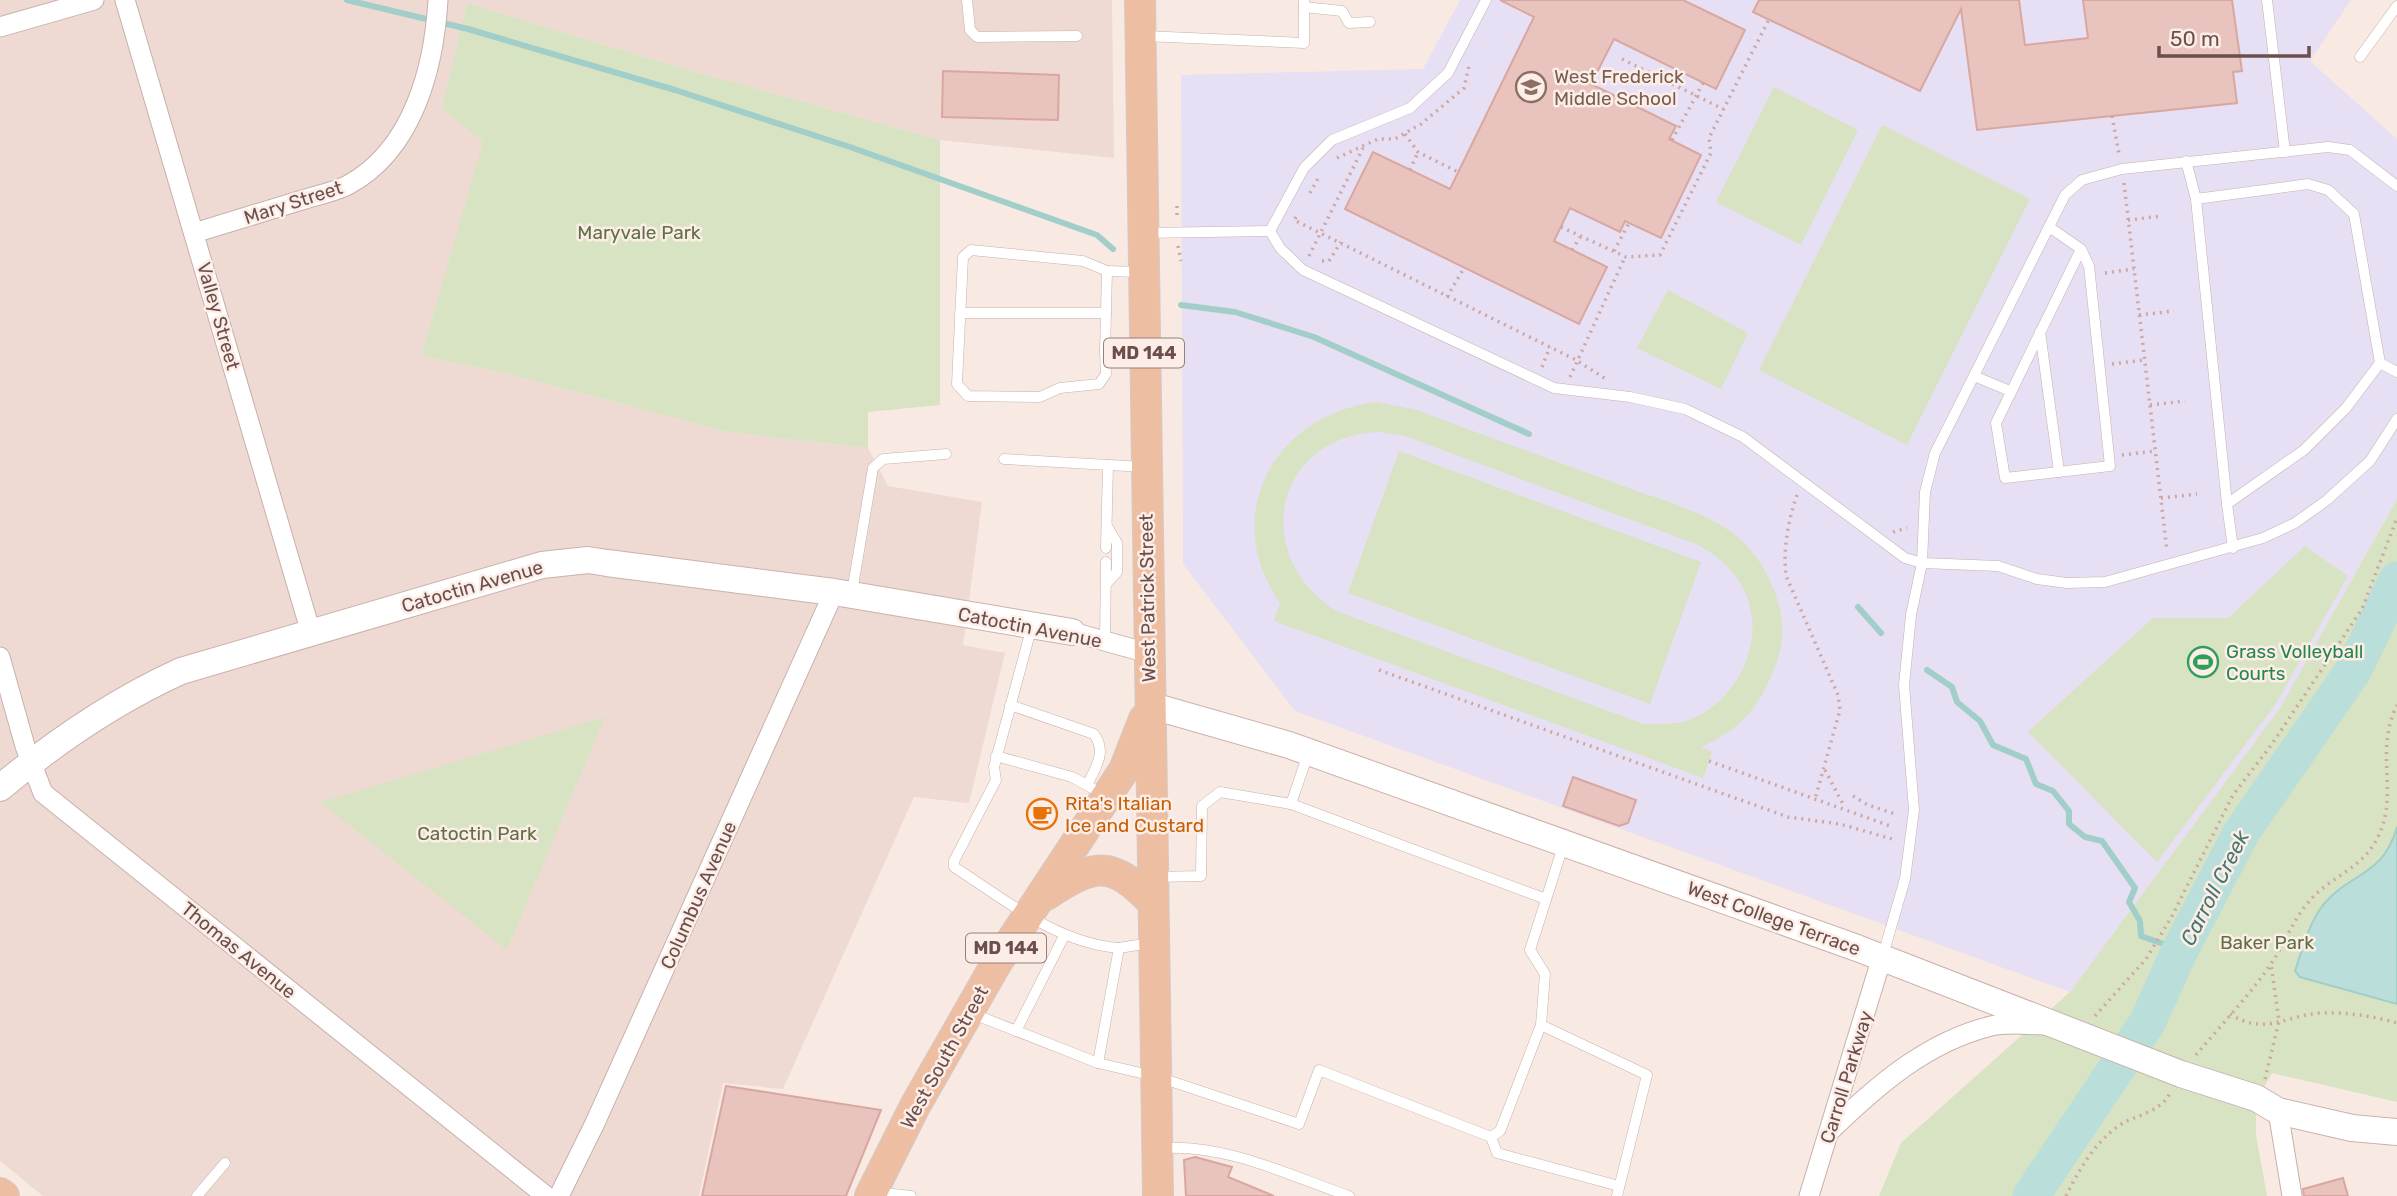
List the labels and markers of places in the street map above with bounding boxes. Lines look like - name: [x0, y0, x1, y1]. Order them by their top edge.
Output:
- place label: West Frederick Middle School: [1554, 65, 1684, 110]
- school or university icon: West Frederick Middle School: [1514, 70, 1548, 104]
- place label: Grass Volleyball Courts: [2226, 640, 2363, 685]
- sports icon: Grass Volleyball Courts: [2186, 645, 2220, 679]
- place label: Rita's Italian Ice and Custard: [1065, 792, 1204, 837]
- cafe icon: Rita's Italian Ice and Custard: [1025, 797, 1059, 831]

